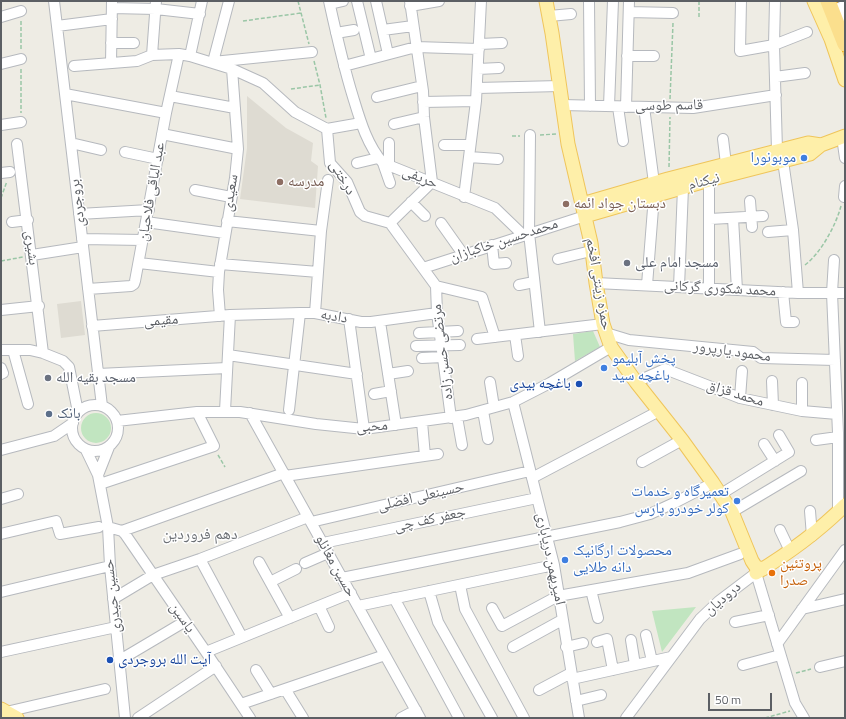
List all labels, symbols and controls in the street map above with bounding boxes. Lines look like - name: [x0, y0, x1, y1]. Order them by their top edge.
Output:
- street label: قاسم طوسی: [635, 96, 703, 116]
- street label: عبد الباقی فلاحیان: [134, 141, 170, 243]
- place label: موبونورا: [750, 149, 796, 167]
- marker: موبونورا: [799, 153, 809, 163]
- street label: درختی: [325, 157, 359, 199]
- street label: حریفی: [400, 163, 440, 193]
- street label: نیکنام: [686, 169, 722, 195]
- street label: سعیدی: [219, 173, 243, 213]
- place label: مدرسه: [288, 173, 324, 191]
- marker: مدرسه: [275, 177, 285, 187]
- street label: بروجردی: [66, 178, 90, 228]
- place label: دبستان جواد ائمه: [574, 195, 666, 213]
- marker: دبستان جواد ائمه: [561, 199, 571, 209]
- street label: محمدحسین خاکبازان: [447, 215, 561, 267]
- street label: بشیری: [20, 230, 42, 266]
- street label: حمزه زینتی افخم: [581, 236, 615, 332]
- place label: مسجد امام علی: [635, 254, 719, 272]
- marker: مسجد امام علی: [622, 258, 632, 268]
- street label: محمد شکوری گرکانی: [663, 277, 777, 301]
- street label: مرتضی حسن زاده: [428, 303, 458, 401]
- street label: دادبه: [319, 306, 349, 328]
- street label: مقیمی: [143, 311, 179, 331]
- street label: محمود یارپرور: [692, 338, 772, 366]
- place label: پخش آبلیمو باغچه سید: [612, 350, 676, 385]
- marker: پخش آبلیمو باغچه سید: [599, 363, 609, 373]
- place label: مسجد بقیه الله: [56, 369, 136, 387]
- marker: مسجد بقیه الله: [43, 373, 53, 383]
- place label: باغچه بیدی: [510, 375, 571, 393]
- street label: محمد قزاق: [704, 377, 766, 411]
- marker: باغچه بیدی: [574, 379, 584, 389]
- place label: بانک: [57, 405, 81, 423]
- marker: بانک: [44, 409, 54, 419]
- street label: محبی: [356, 417, 388, 437]
- street label: حسینعلی افضلی: [376, 478, 466, 516]
- place label: تعمیرگاه و خدمات کولر خودرو پارس: [631, 483, 729, 518]
- marker: تعمیرگاه و خدمات کولر خودرو پارس: [732, 496, 742, 506]
- street label: جعفر کف چی: [393, 504, 467, 536]
- street label: امیربهمن دریاباری: [531, 511, 569, 607]
- district label: دهم فروردین: [162, 525, 238, 545]
- street label: حسین مغانلو: [310, 532, 360, 600]
- place label: محصولات ارگانیک دانه طلایی: [573, 542, 672, 577]
- marker: محصولات ارگانیک دانه طلایی: [560, 555, 570, 565]
- place label: پروتئین صدرا: [780, 555, 822, 590]
- street label: حسین حیدری: [100, 558, 126, 634]
- marker: پروتئین صدرا: [767, 568, 777, 578]
- street label: درودیان: [701, 578, 745, 620]
- street label: یاسین: [165, 599, 199, 637]
- place label: آیت الله بروجردی: [118, 651, 211, 669]
- marker: آیت الله بروجردی: [105, 655, 115, 665]
- scale bar: [710, 685, 774, 711]
- text: 50 m: [715, 690, 741, 709]

